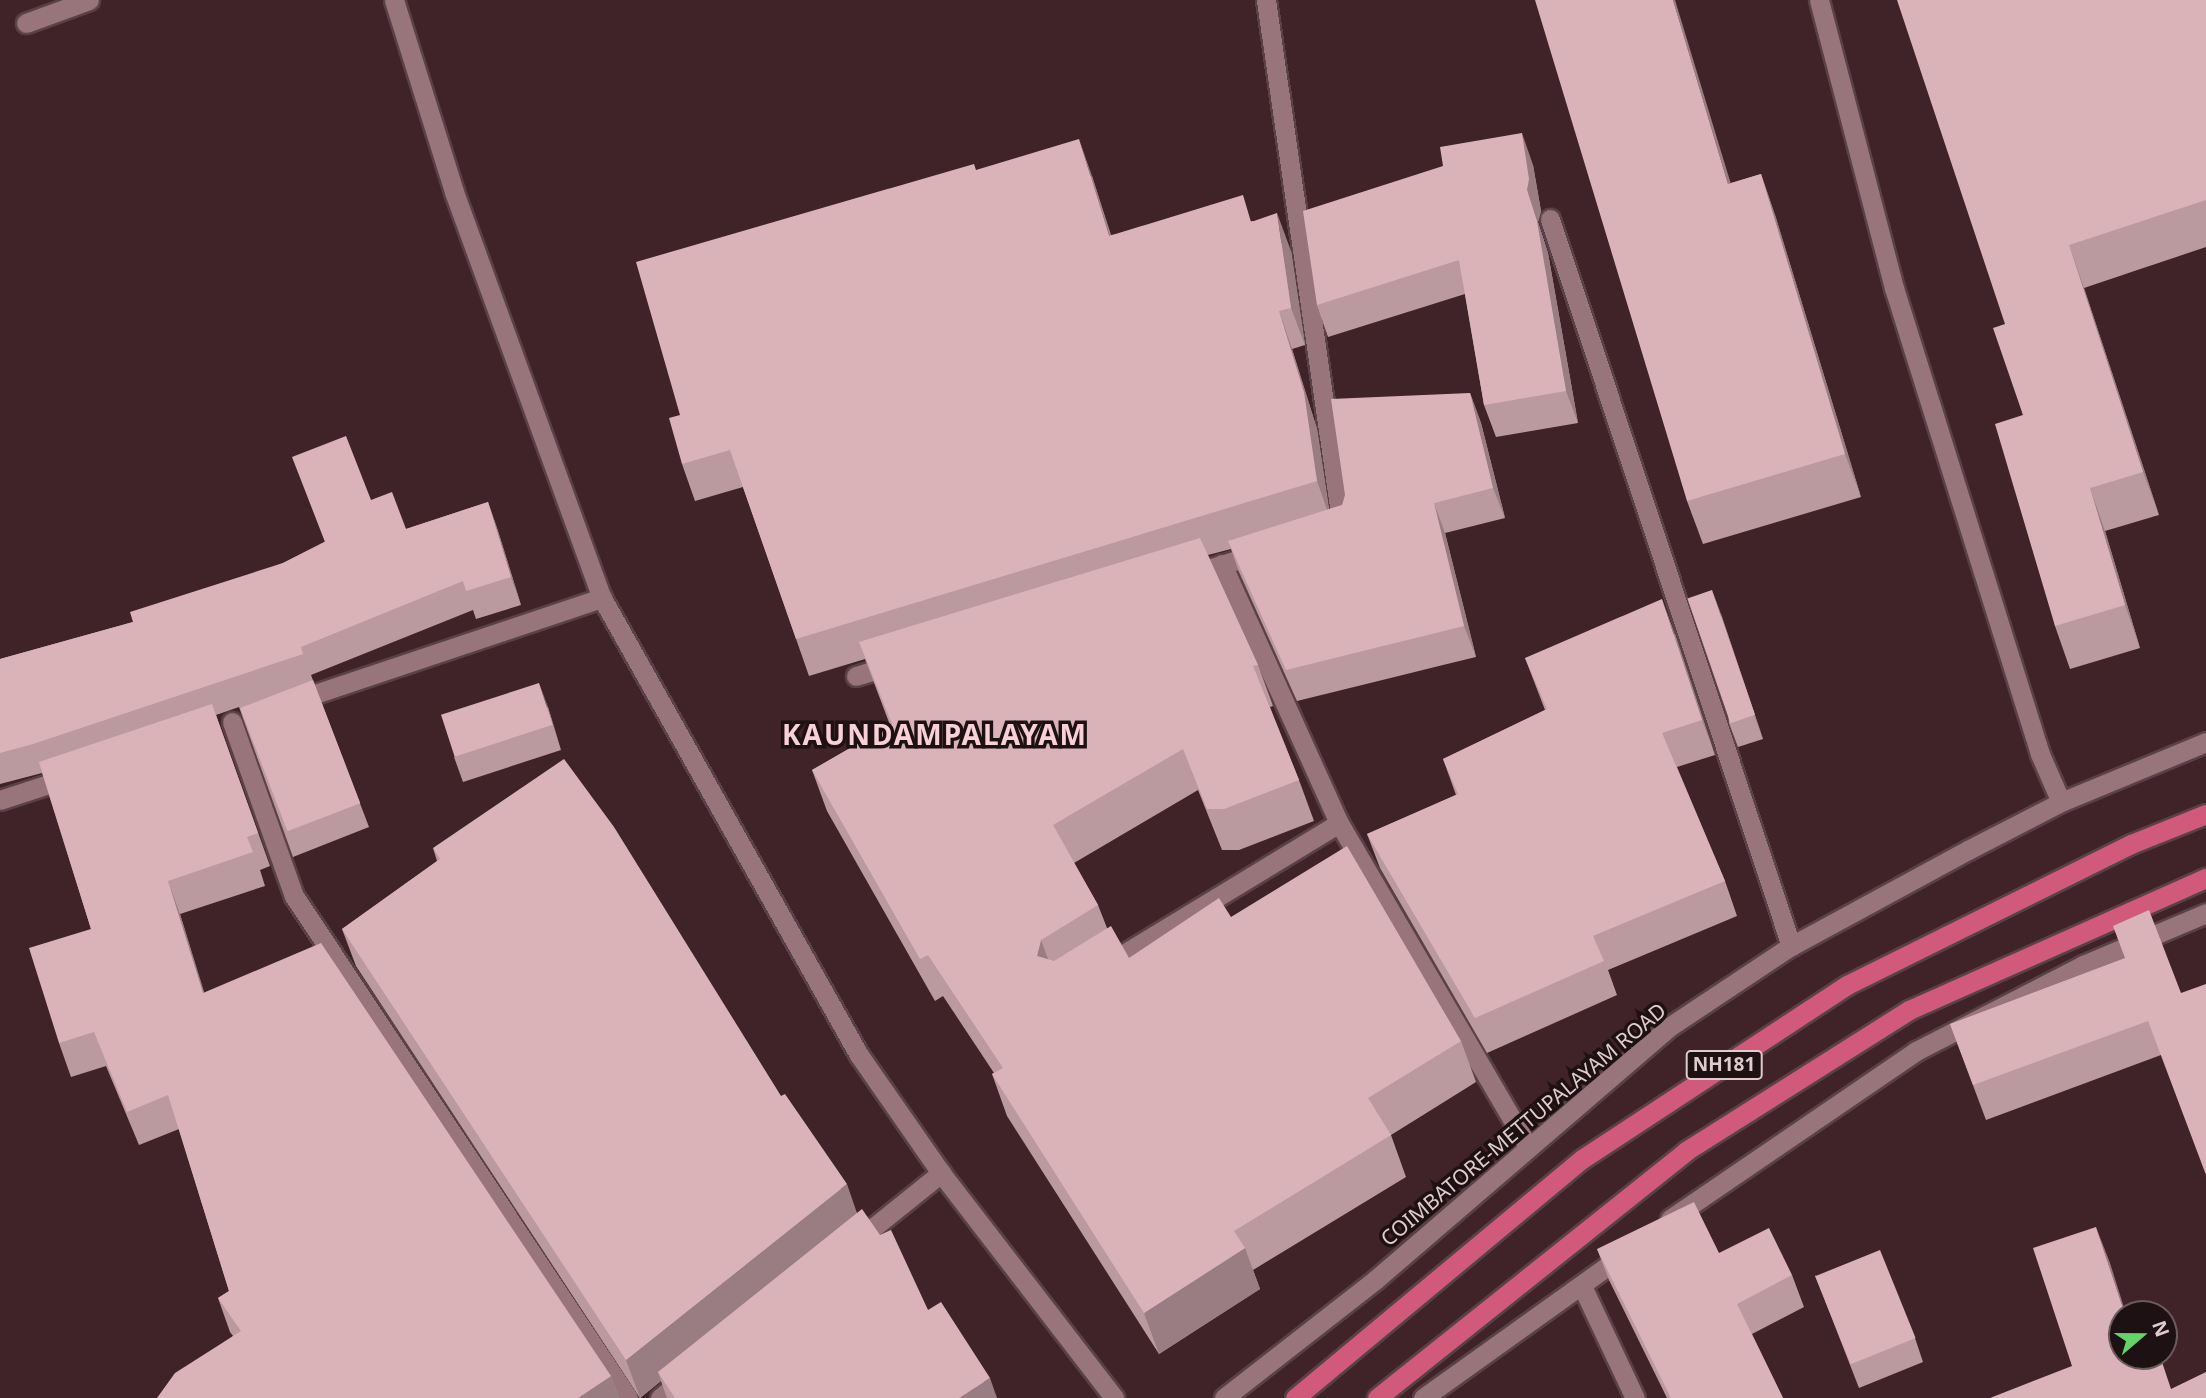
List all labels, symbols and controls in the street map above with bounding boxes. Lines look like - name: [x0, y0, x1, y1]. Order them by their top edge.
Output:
- district label: KAUNDAMPALAYAM: [784, 717, 1086, 751]
- street label: COIMBATORE-METTUPALAYAM ROAD: [1375, 997, 1671, 1251]
- road number: NH181: [1686, 1050, 1762, 1080]
- north arrow: [2108, 1300, 2178, 1370]
- text: N: [2146, 1317, 2176, 1340]

